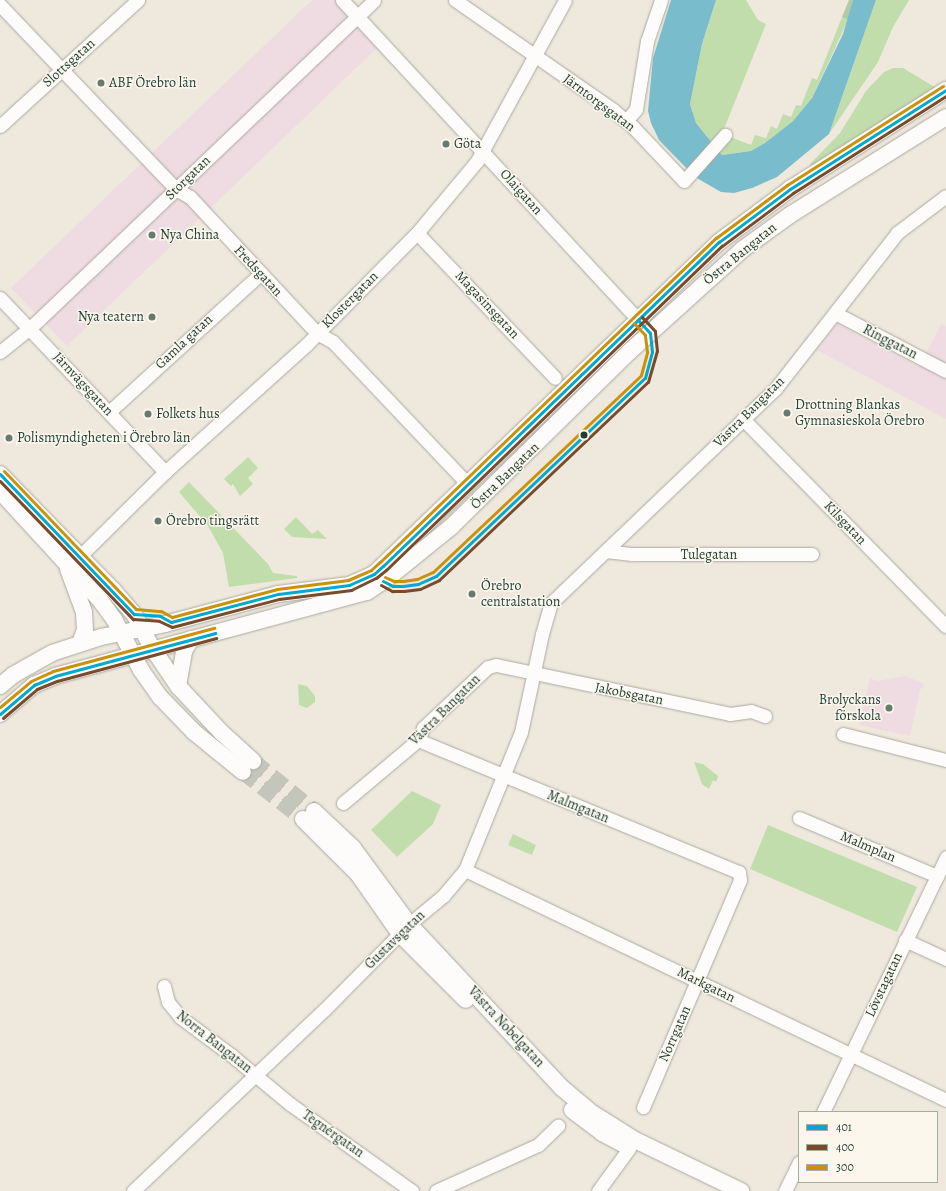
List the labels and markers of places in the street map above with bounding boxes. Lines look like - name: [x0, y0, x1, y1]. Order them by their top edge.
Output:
- place label: ABF Örebro län: [109, 75, 196, 91]
- marker: ABF Örebro län: [96, 78, 106, 88]
- place label: Göta: [454, 136, 481, 152]
- marker: Göta: [441, 139, 451, 149]
- place label: Nya China: [160, 227, 219, 243]
- marker: Nya China: [147, 230, 157, 240]
- place label: Nya teatern: [78, 309, 144, 325]
- marker: Nya teatern: [147, 312, 157, 322]
- place label: Drottning Blankas Gymnasieskola Örebro: [795, 397, 924, 430]
- place label: Folkets hus: [156, 406, 220, 422]
- marker: Drottning Blankas Gymnasieskola Örebro: [782, 408, 792, 418]
- marker: Folkets hus: [143, 409, 153, 419]
- place label: Polismyndigheten i Örebro län: [17, 430, 191, 446]
- unlabelled marker: [579, 430, 589, 440]
- marker: Polismyndigheten i Örebro län: [4, 433, 14, 443]
- place label: Örebro tingsrätt: [166, 513, 259, 529]
- marker: Örebro tingsrätt: [153, 516, 163, 526]
- place label: Örebro centralstation: [481, 578, 560, 610]
- marker: Örebro centralstation: [466, 588, 478, 600]
- place label: Brolyckans förskola: [819, 692, 881, 724]
- marker: Brolyckans förskola: [884, 703, 894, 713]

